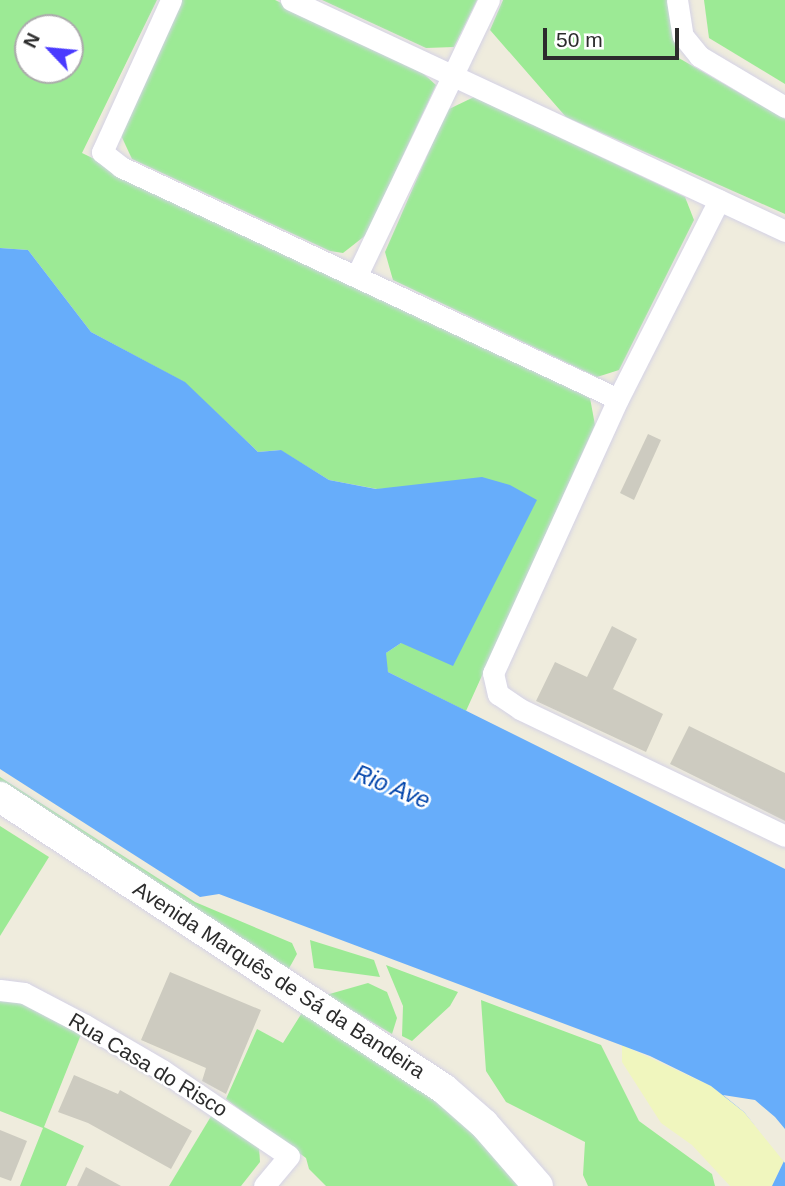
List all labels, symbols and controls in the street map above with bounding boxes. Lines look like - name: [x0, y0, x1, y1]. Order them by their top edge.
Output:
- north arrow: [14, 14, 84, 84]
- scale bar: [547, 14, 684, 58]
- text: 50 m: [556, 28, 603, 51]
- text: N: [19, 30, 44, 51]
- water label: Rio Ave: [350, 759, 434, 815]
- street label: Avenida Marquês de Sá da Bandeira: [128, 876, 430, 1084]
- street label: Rua Casa do Risco: [64, 1008, 232, 1122]

